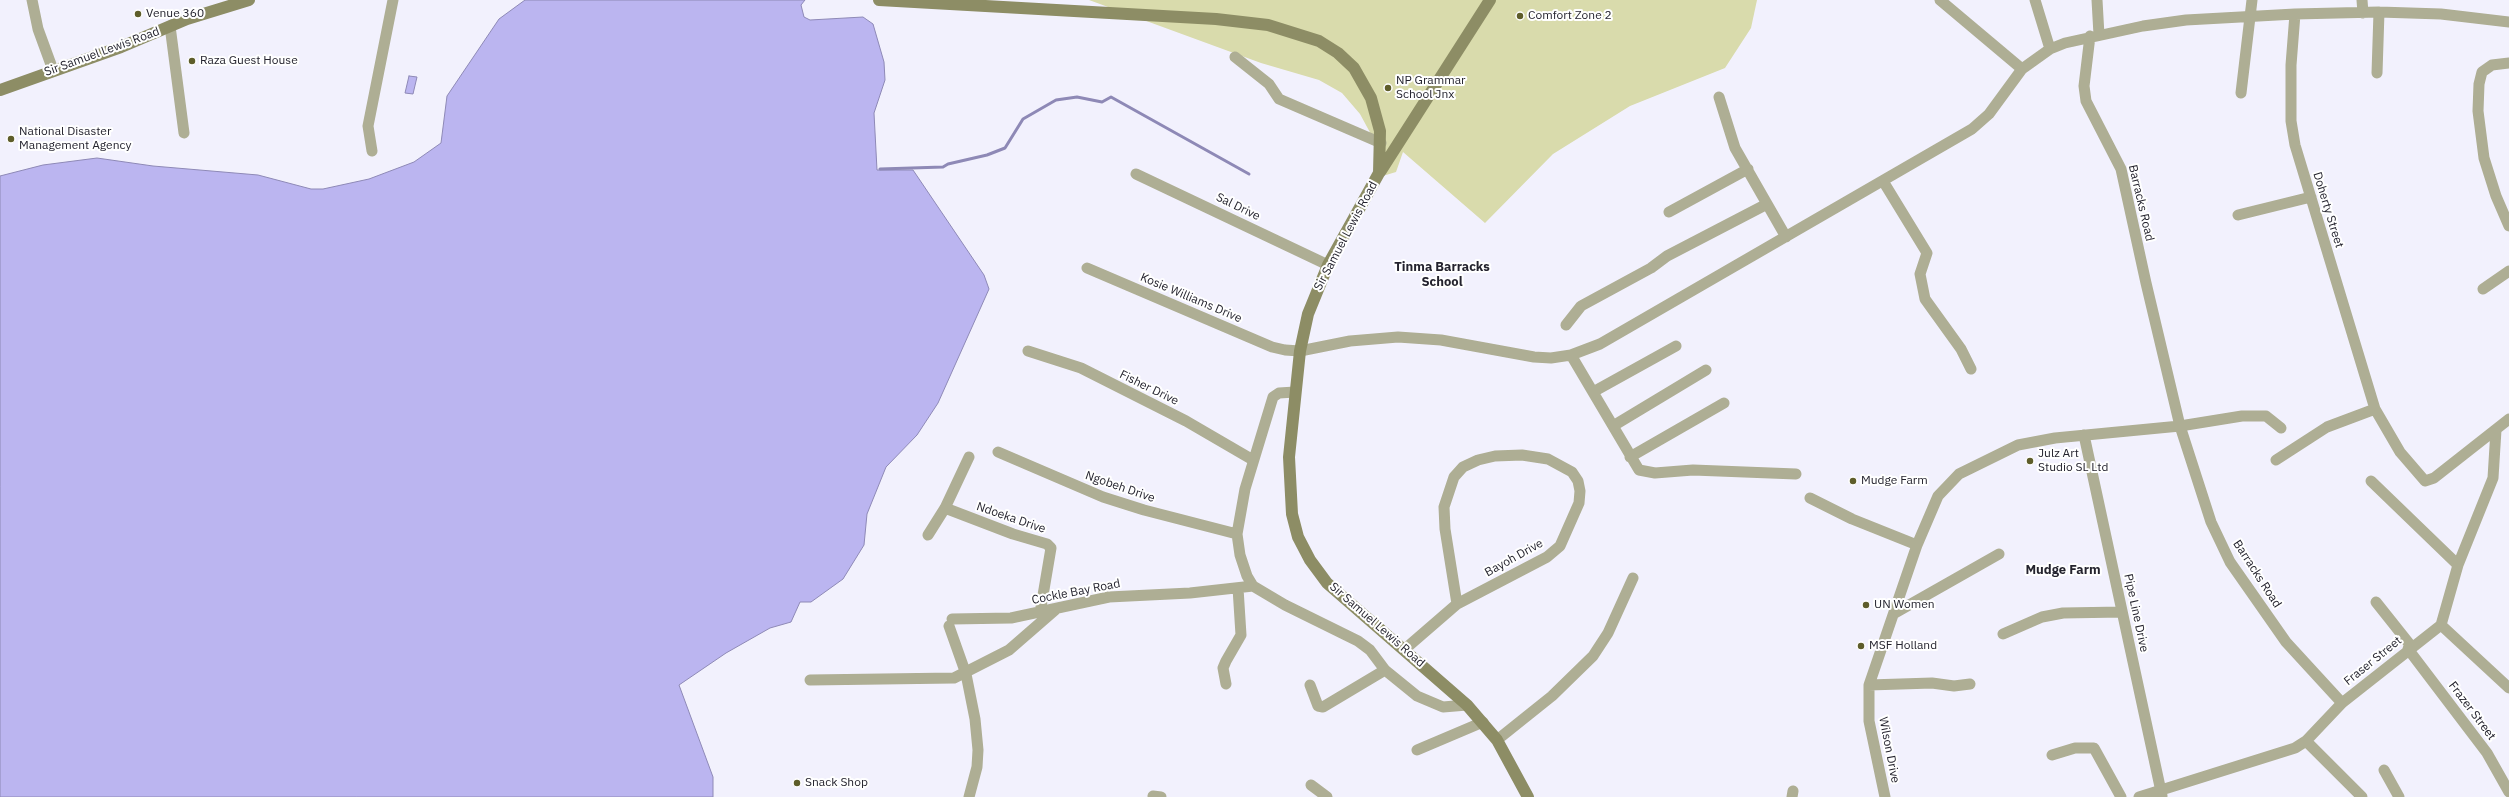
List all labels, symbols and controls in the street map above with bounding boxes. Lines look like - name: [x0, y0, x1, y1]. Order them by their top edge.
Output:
- place label: Venue 360: [146, 7, 204, 21]
- marker: Venue 360: [133, 9, 143, 19]
- place label: Comfort Zone 2: [1528, 9, 1612, 23]
- marker: Comfort Zone 2: [1515, 11, 1525, 21]
- street label: Sir Samuel Lewis Road: [42, 24, 162, 80]
- place label: Raza Guest House: [200, 54, 298, 68]
- marker: Raza Guest House: [187, 56, 197, 66]
- place label: NP Grammar School Jnx: [1396, 74, 1465, 102]
- marker: NP Grammar School Jnx: [1383, 83, 1393, 93]
- place label: National Disaster Management Agency: [19, 125, 132, 153]
- marker: National Disaster Management Agency: [6, 134, 16, 144]
- street label: Barracks Road: [2125, 163, 2157, 243]
- street label: Doherty Street: [2310, 170, 2346, 250]
- street label: Sir Samuel Lewis Road: [1311, 179, 1381, 293]
- street label: Sal Drive: [1214, 190, 1262, 224]
- district label: Tinma Barracks School: [1394, 259, 1490, 290]
- street label: Kosie Williams Drive: [1138, 270, 1244, 326]
- street label: Fisher Drive: [1117, 367, 1181, 409]
- place label: Julz Art Studio SL Ltd: [2038, 447, 2108, 475]
- marker: Julz Art Studio SL Ltd: [2025, 456, 2035, 466]
- street label: Ngobeh Drive: [1083, 468, 1157, 506]
- place label: Mudge Farm: [1861, 474, 1928, 488]
- marker: Mudge Farm: [1848, 476, 1858, 486]
- street label: Ndoeka Drive: [975, 499, 1047, 537]
- street label: Bayoh Drive: [1482, 536, 1546, 580]
- street label: Barracks Road: [2230, 537, 2284, 611]
- district label: Mudge Farm: [2025, 562, 2101, 578]
- street label: Pipe Line Drive: [2121, 572, 2151, 654]
- street label: Cockle Bay Road: [1031, 576, 1121, 608]
- street label: Sir Samuel Lewis Road: [1326, 580, 1428, 670]
- place label: UN Women: [1874, 598, 1935, 612]
- marker: UN Women: [1861, 600, 1871, 610]
- street label: Fraser Street: [2341, 633, 2405, 689]
- place label: MSF Holland: [1869, 639, 1937, 653]
- marker: MSF Holland: [1856, 641, 1866, 651]
- street label: Frazer Street: [2445, 679, 2499, 743]
- street label: Wilson Drive: [1876, 716, 1902, 784]
- place label: Snack Shop: [805, 776, 868, 790]
- marker: Snack Shop: [792, 778, 802, 788]

